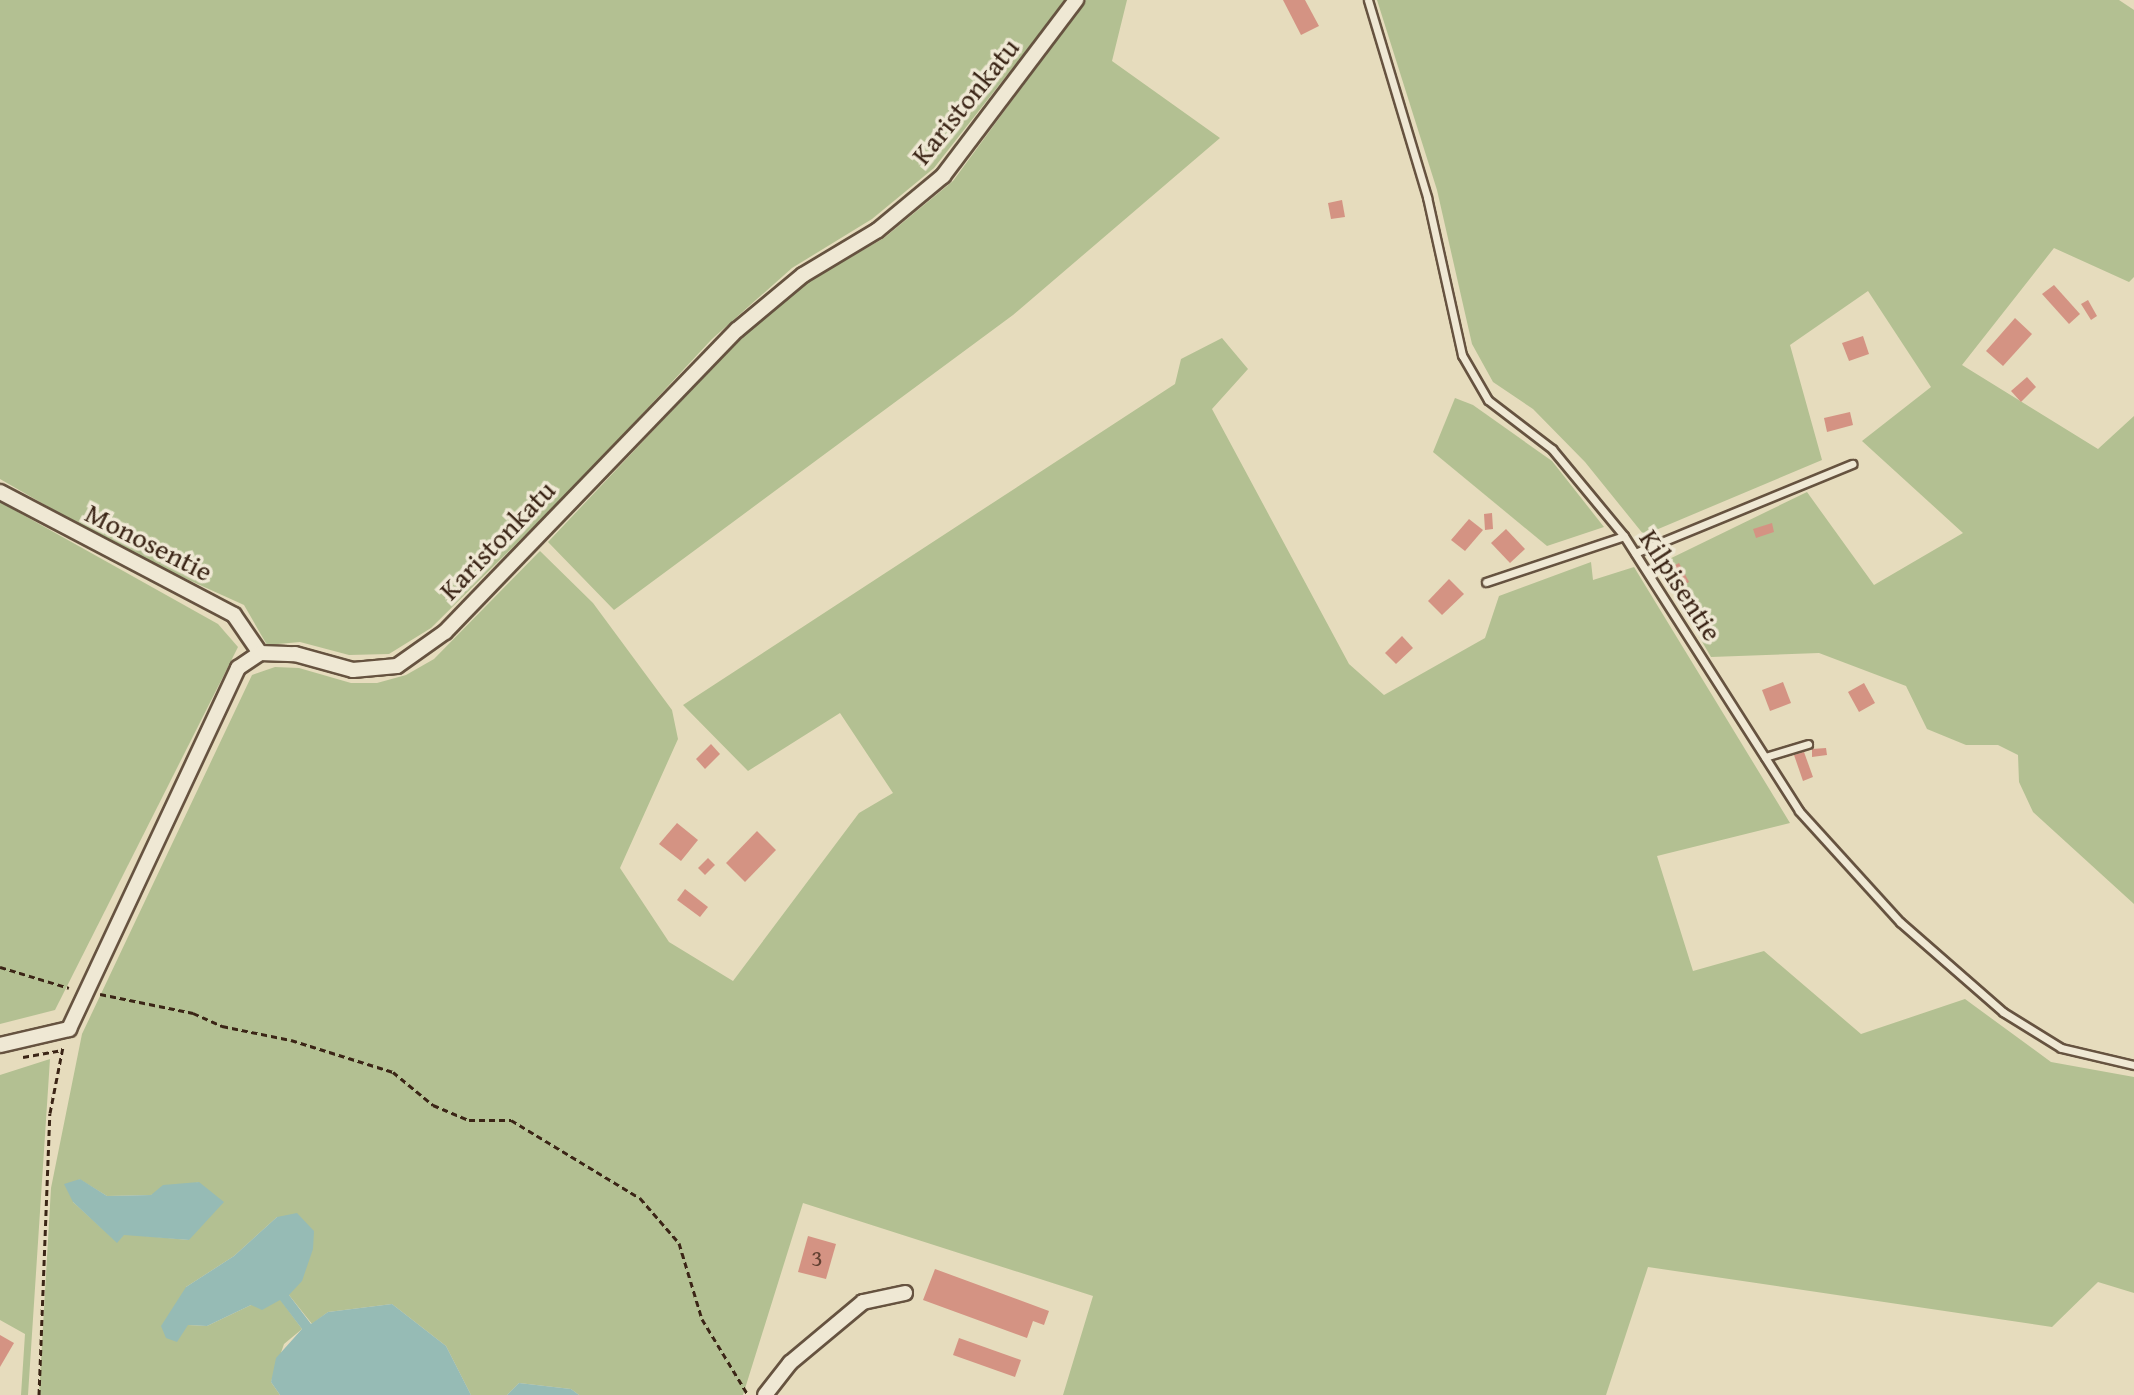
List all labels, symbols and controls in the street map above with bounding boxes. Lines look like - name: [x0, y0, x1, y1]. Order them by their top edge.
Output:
- street label: Karistonkatu: [904, 31, 1026, 171]
- street label: Karistonkatu: [432, 473, 562, 607]
- street label: Monosentie: [80, 496, 218, 588]
- street label: Kilpisentie: [1633, 523, 1729, 647]
- house number: 3: [811, 1244, 823, 1272]

